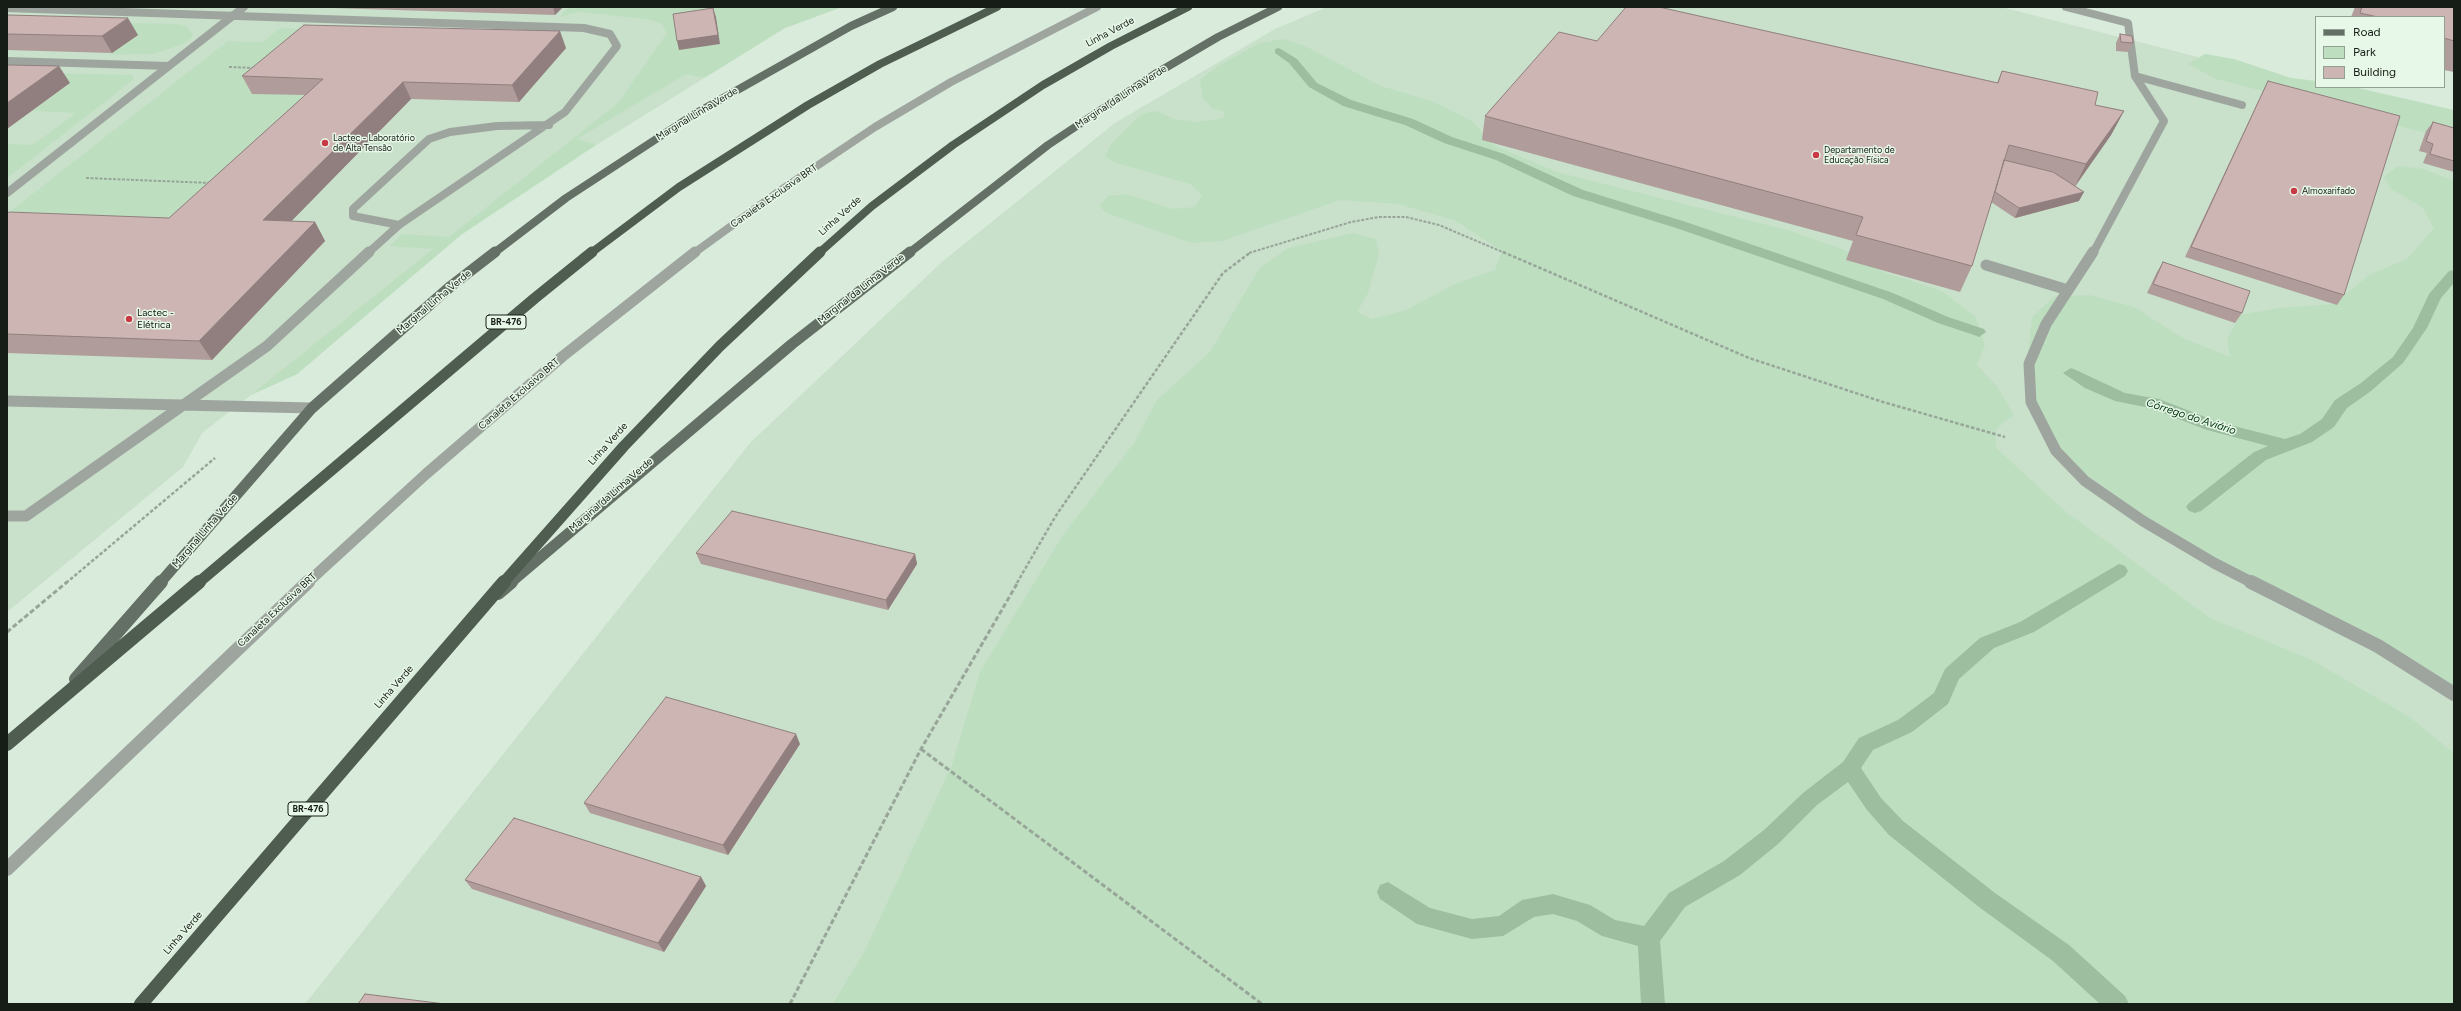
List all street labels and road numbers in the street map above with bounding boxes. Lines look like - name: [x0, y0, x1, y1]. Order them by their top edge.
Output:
- street label: Linha Verde: [1084, 14, 1136, 50]
- street label: Marginal da Linha Verde: [1073, 63, 1169, 131]
- street label: Marginal Linha Verde: [654, 85, 740, 143]
- street label: Canaleta Exclusiva BRT: [728, 161, 820, 231]
- street label: Linha Verde: [816, 194, 864, 238]
- street label: Marginal da Linha Verde: [815, 251, 907, 327]
- street label: Marginal Linha Verde: [394, 267, 474, 337]
- road number: BR-476: [486, 315, 526, 329]
- street label: Canaleta Exclusiva BRT: [476, 356, 562, 432]
- street label: Linha Verde: [586, 420, 630, 468]
- street label: Marginal da Linha Verde: [567, 455, 655, 535]
- street label: Marginal Linha Verde: [170, 492, 240, 570]
- street label: Canaleta Exclusiva BRT: [235, 570, 319, 650]
- street label: Linha Verde: [372, 663, 416, 711]
- road number: BR-476: [288, 802, 328, 816]
- street label: Linha Verde: [161, 909, 205, 957]

